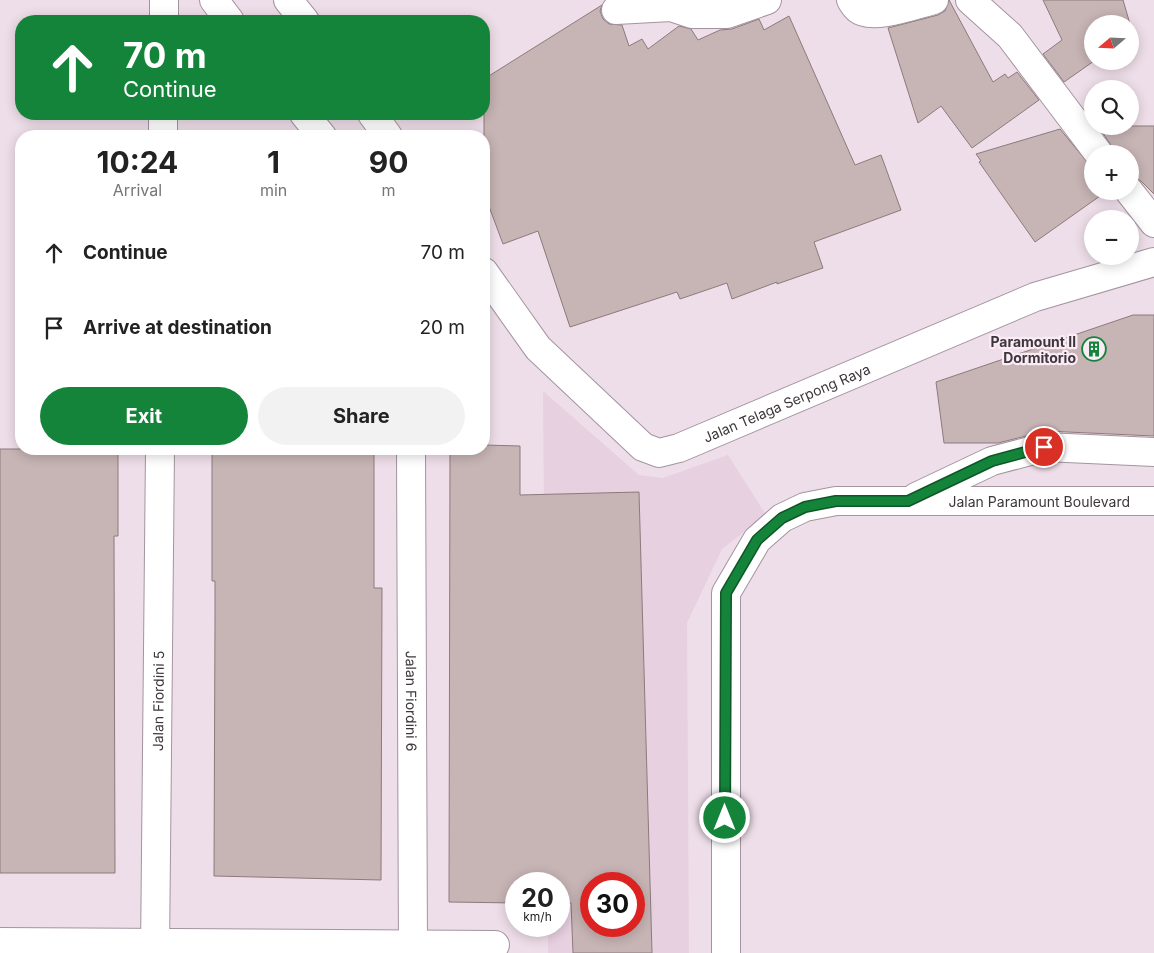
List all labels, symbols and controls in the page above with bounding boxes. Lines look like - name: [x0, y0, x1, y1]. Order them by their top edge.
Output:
- north arrow: [1084, 15, 1139, 70]
- map controls: [1084, 15, 1139, 265]
- text: 70 m: [123, 34, 207, 76]
- icon: ahead: [40, 35, 105, 100]
- text: Continue: [123, 76, 217, 102]
- button: search: [1084, 80, 1139, 135]
- text: 10:24: [97, 144, 178, 180]
- text: 1: [267, 144, 280, 180]
- text: 90: [369, 144, 408, 180]
- button: +: [1084, 145, 1139, 200]
- text: Arrival: [113, 180, 162, 200]
- text: min: [260, 180, 287, 200]
- text: m: [382, 180, 396, 200]
- button: −: [1084, 210, 1139, 265]
- icon: ahead: [40, 239, 68, 267]
- text: Continue: [83, 241, 168, 264]
- text: 70 m: [421, 241, 465, 264]
- icon: arrive: [40, 314, 68, 342]
- text: Arrive at destination: [83, 316, 272, 339]
- text: 20 m: [419, 316, 465, 339]
- place label: Paramount Il Dormitorio: [990, 333, 1076, 366]
- building icon: Paramount Il Dormitorio: [1081, 336, 1107, 362]
- street label: Jalan Telaga Serpong Raya: [700, 359, 873, 445]
- button: Exit: [40, 387, 248, 445]
- button: Share: [258, 387, 465, 445]
- pin: [1023, 426, 1065, 468]
- icon: arrive: [1030, 433, 1058, 461]
- street label: Jalan Paramount Boulevard: [948, 493, 1130, 510]
- street label: Jalan Fiordini 5: [149, 651, 166, 751]
- street label: Jalan Fiordini 6: [403, 651, 421, 751]
- position arrow: [698, 791, 750, 843]
- speed limit sign: 30: [580, 872, 645, 937]
- text: 20: [521, 883, 554, 913]
- text: km/h: [523, 909, 552, 924]

